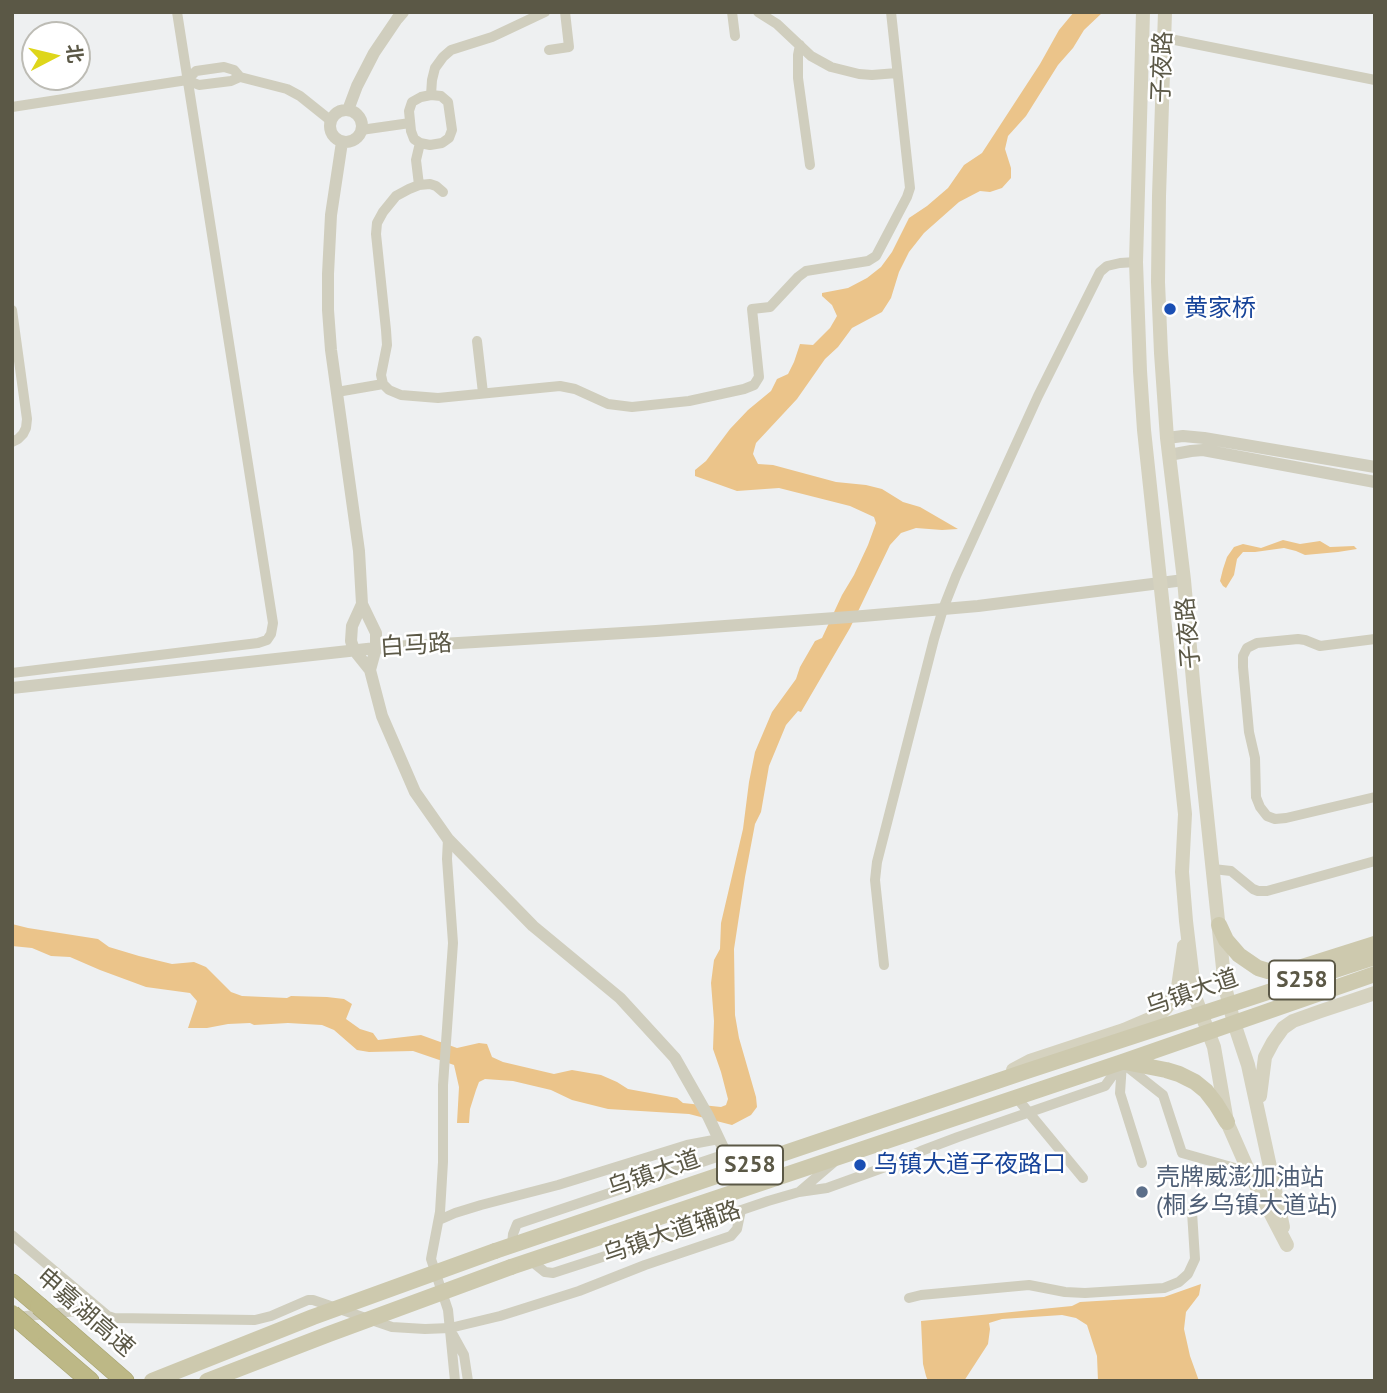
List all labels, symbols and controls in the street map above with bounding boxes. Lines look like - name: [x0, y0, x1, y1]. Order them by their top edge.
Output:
- north arrow: [21, 21, 91, 91]
- street label: 子夜路: [1147, 31, 1179, 103]
- text: 北: [62, 43, 88, 65]
- place label: 黄家桥: [1184, 295, 1256, 323]
- marker: 黄家桥: [1162, 301, 1178, 317]
- street label: 子夜路: [1172, 596, 1206, 670]
- street label: 白马路: [379, 629, 453, 663]
- road number: S258: [1269, 960, 1335, 1000]
- street label: 乌镇大道: [1142, 964, 1242, 1022]
- street label: 乌镇大道: [604, 1145, 704, 1203]
- road number: S258: [717, 1146, 783, 1184]
- place label: 乌镇大道子夜路口: [874, 1151, 1066, 1179]
- marker: 乌镇大道子夜路口: [852, 1157, 868, 1173]
- place label: 壳牌威澎加油站 (桐乡乌镇大道站): [1156, 1164, 1337, 1220]
- marker: 壳牌威澎加油站 (桐乡乌镇大道站): [1134, 1184, 1150, 1200]
- street label: 乌镇大道辅路: [599, 1196, 745, 1270]
- street label: 申嘉湖高速: [30, 1263, 140, 1363]

